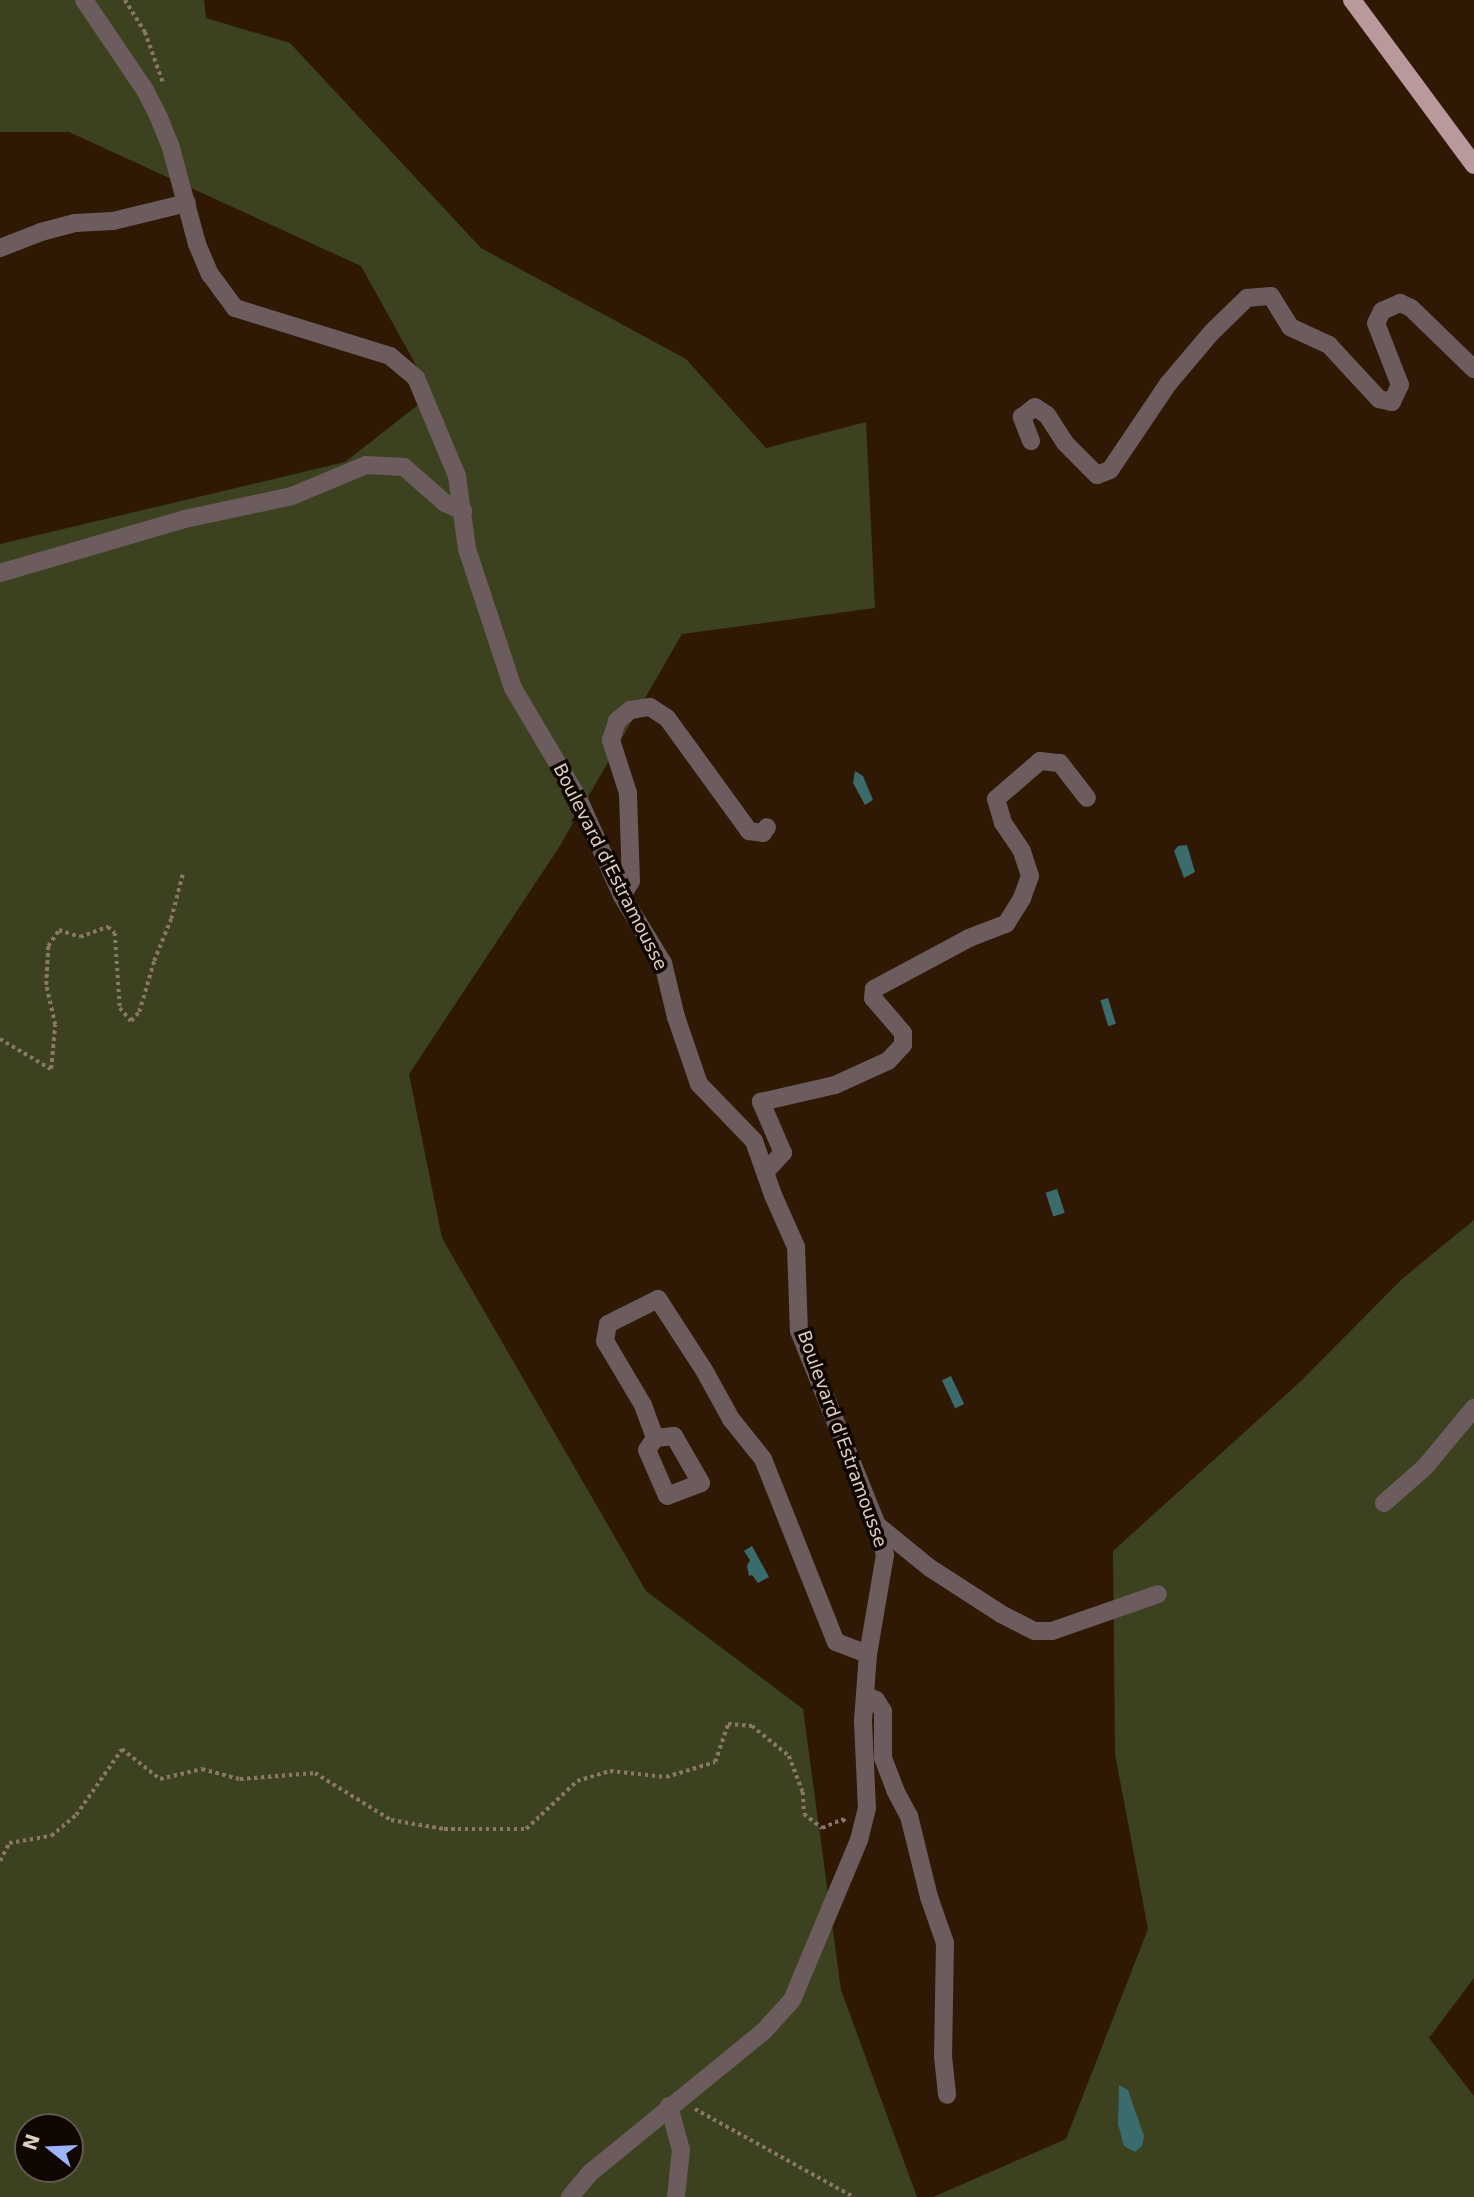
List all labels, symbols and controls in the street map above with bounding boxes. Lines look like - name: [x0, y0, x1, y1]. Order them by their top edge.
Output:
- street label: Boulevard d'Estramousse: [548, 760, 672, 974]
- street label: Boulevard d'Estramousse: [793, 1328, 891, 1550]
- north arrow: [14, 2113, 84, 2183]
- text: N: [18, 2131, 44, 2153]

